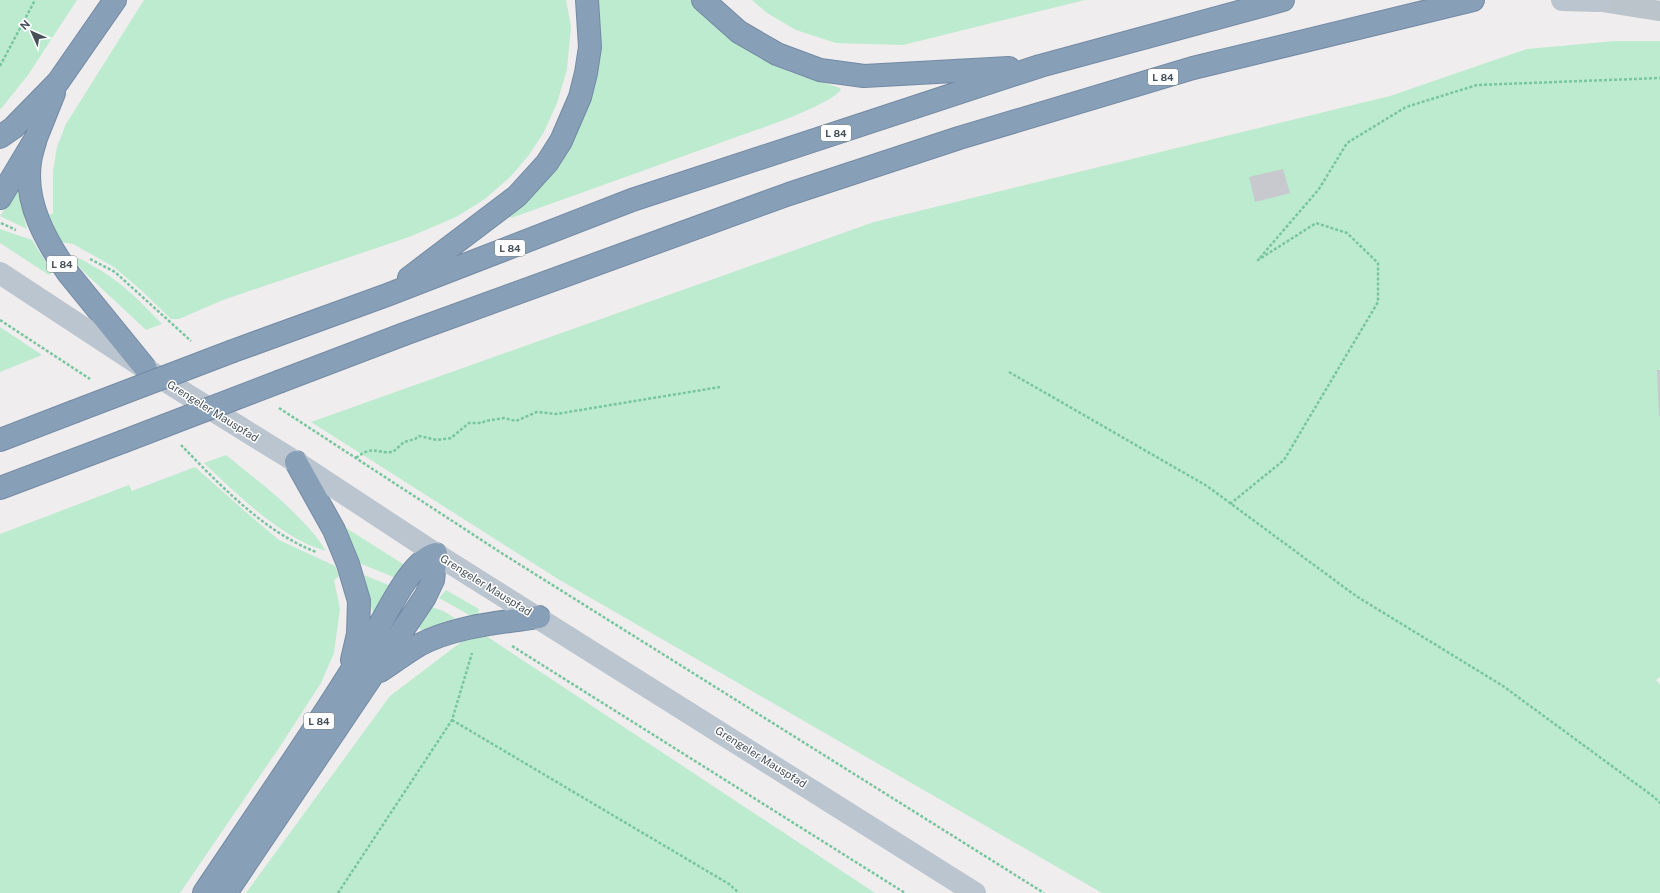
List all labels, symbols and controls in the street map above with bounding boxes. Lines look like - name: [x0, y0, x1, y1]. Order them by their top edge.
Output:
- north arrow: [12, 12, 52, 52]
- text: N: [18, 18, 32, 32]
- road number: L 84: [1148, 69, 1178, 85]
- road number: L 84: [821, 125, 851, 141]
- road number: L 84: [495, 240, 525, 256]
- road number: L 84: [47, 256, 77, 272]
- street label: Grengeler Mauspfad: [165, 378, 261, 444]
- street label: Grengeler Mauspfad: [438, 552, 534, 618]
- road number: L 84: [304, 713, 334, 729]
- street label: Grengeler Mauspfad: [713, 724, 809, 790]

